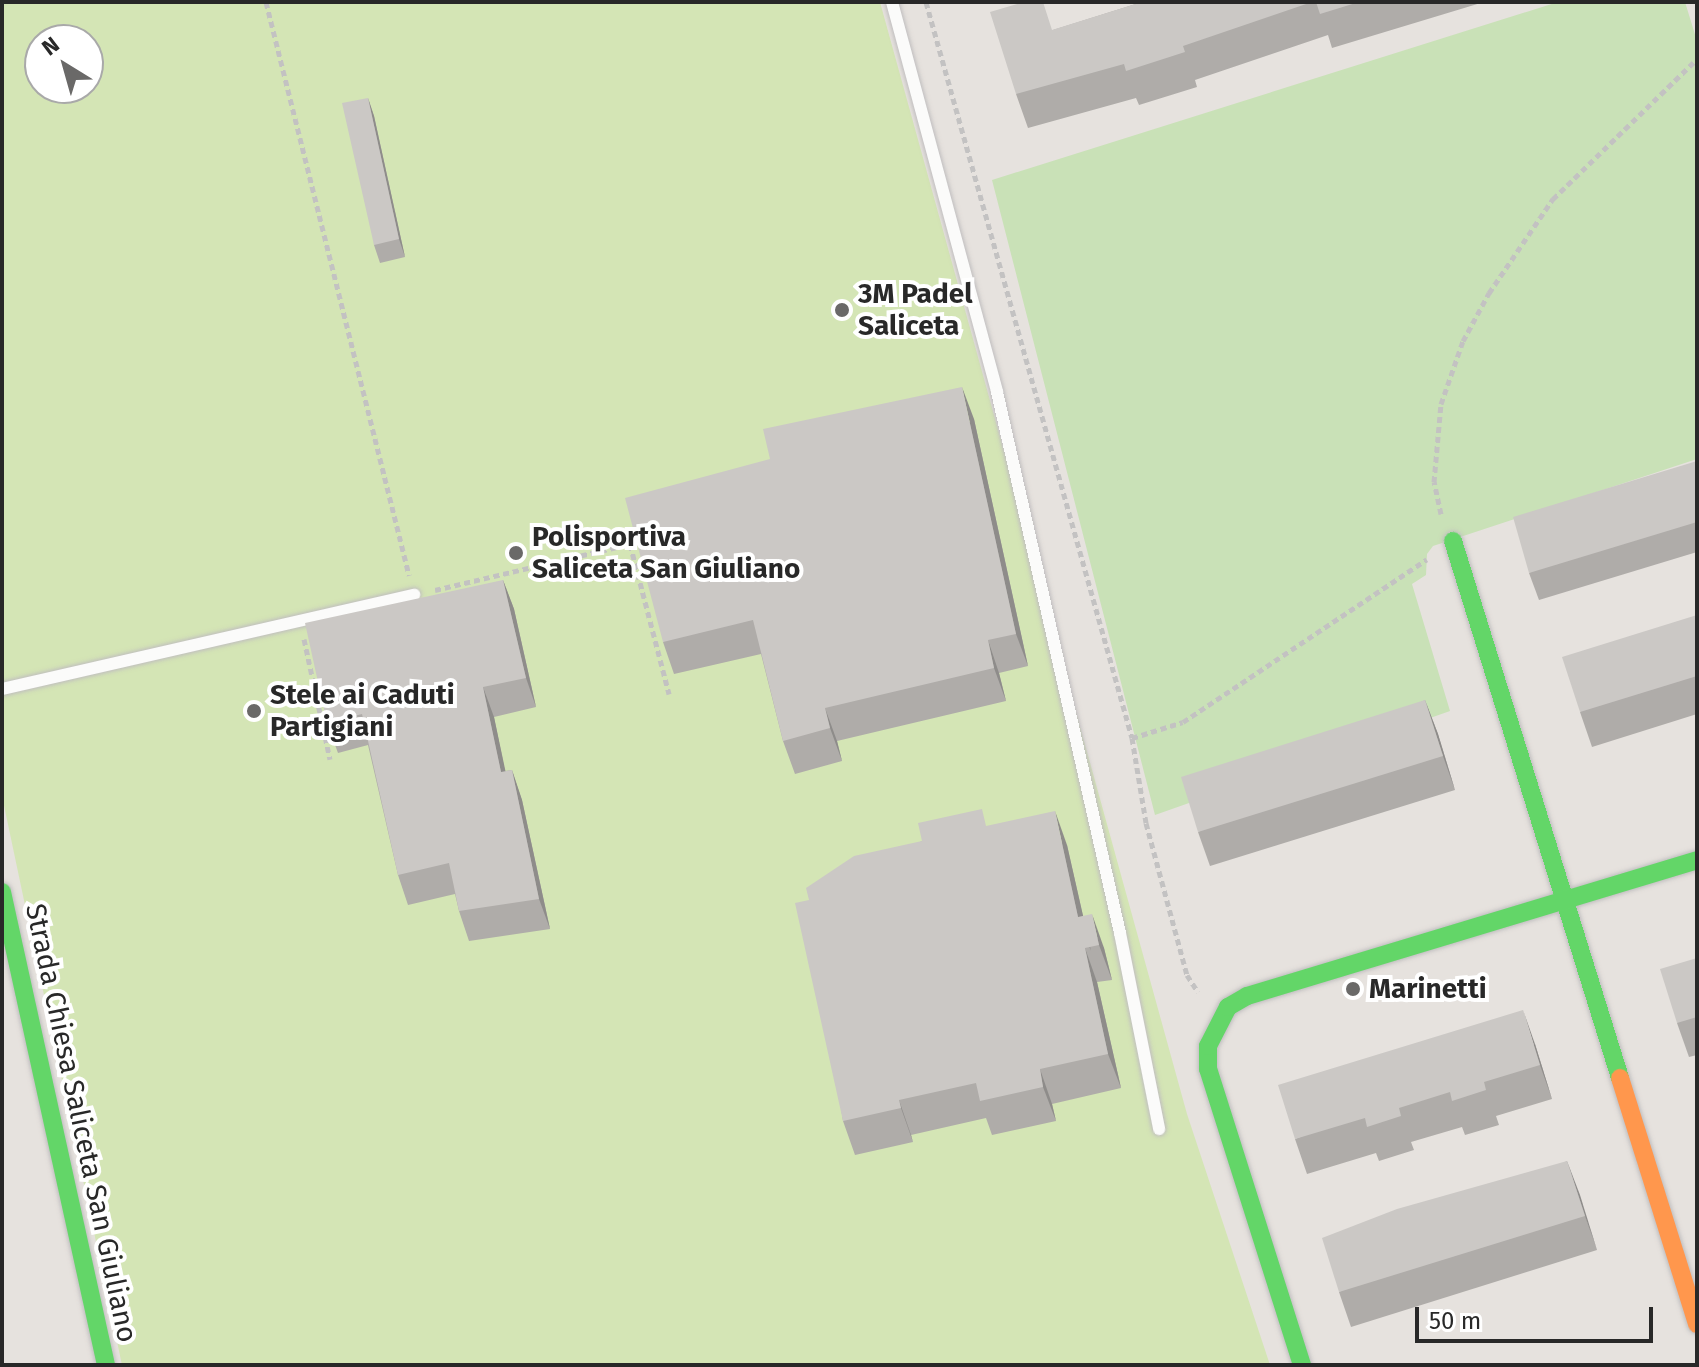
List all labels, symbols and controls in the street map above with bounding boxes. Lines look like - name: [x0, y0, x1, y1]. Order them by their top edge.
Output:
- north arrow: [24, 24, 104, 104]
- text: N: [37, 31, 64, 61]
- place label: 3M Padel Saliceta: [858, 277, 972, 343]
- marker: 3M Padel Saliceta: [833, 301, 851, 319]
- place label: Polisportiva Saliceta San Giuliano: [532, 520, 800, 586]
- marker: Polisportiva Saliceta San Giuliano: [507, 544, 525, 562]
- place label: Stele ai Caduti Partigiani: [270, 678, 455, 744]
- marker: Stele ai Caduti Partigiani: [245, 702, 263, 720]
- street label: Strada Chiesa Saliceta San Giuliano: [18, 901, 144, 1345]
- place label: Marinetti: [1369, 972, 1487, 1006]
- marker: Marinetti: [1344, 980, 1362, 998]
- scale bar: [1419, 1291, 1657, 1341]
- text: 50 m: [1429, 1307, 1481, 1335]

